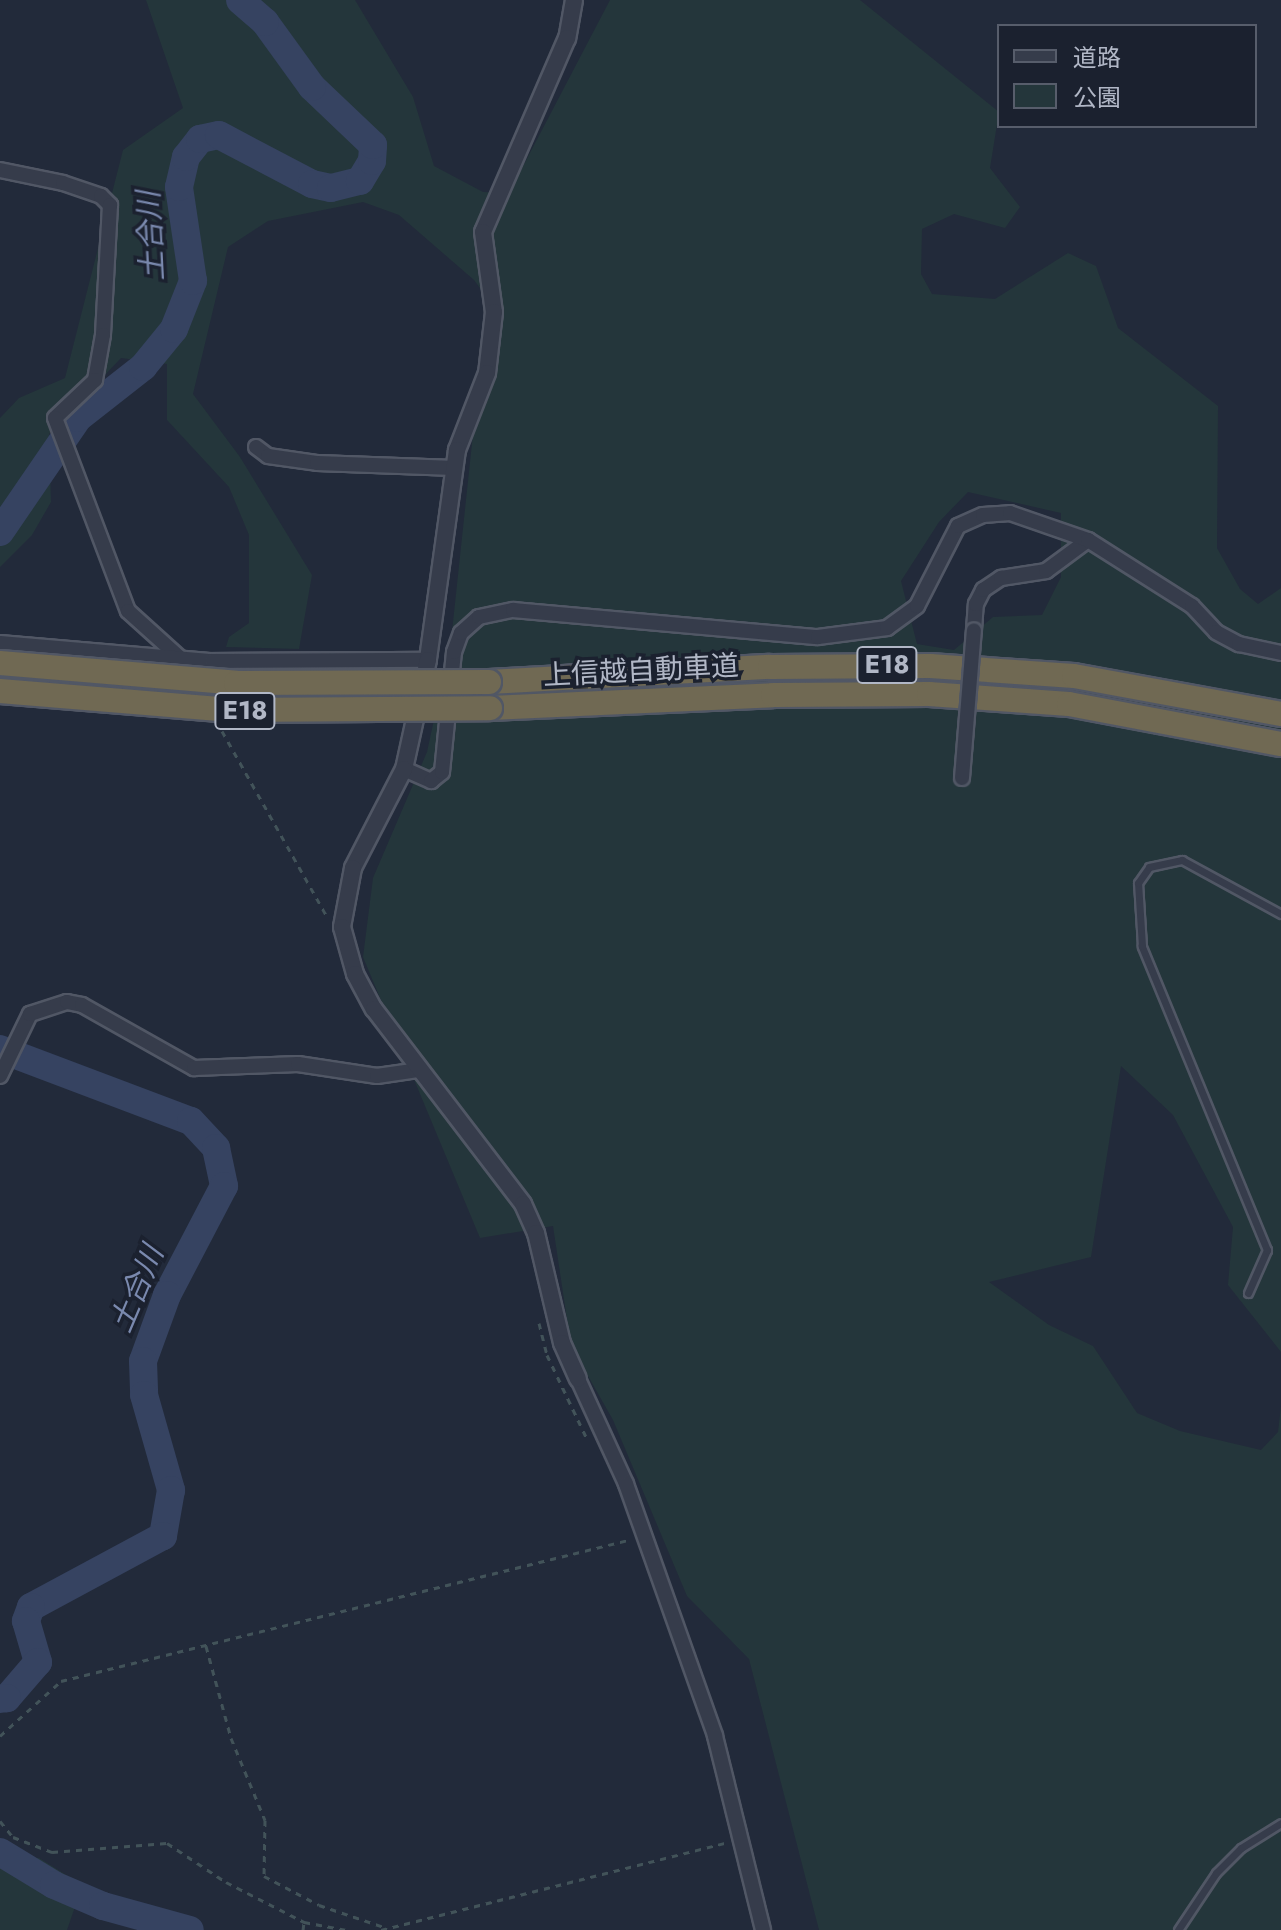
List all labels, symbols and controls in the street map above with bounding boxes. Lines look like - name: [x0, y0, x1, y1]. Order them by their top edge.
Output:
- legend: [997, 24, 1257, 128]
- text: 道路: [1073, 40, 1121, 75]
- text: 公園: [1073, 80, 1121, 115]
- water label: 土合川: [131, 190, 171, 282]
- road number: E18: [855, 643, 919, 687]
- street label: 上信越自動車道: [542, 649, 740, 693]
- road number: E18: [213, 689, 277, 733]
- water label: 土合川: [103, 1241, 171, 1337]

